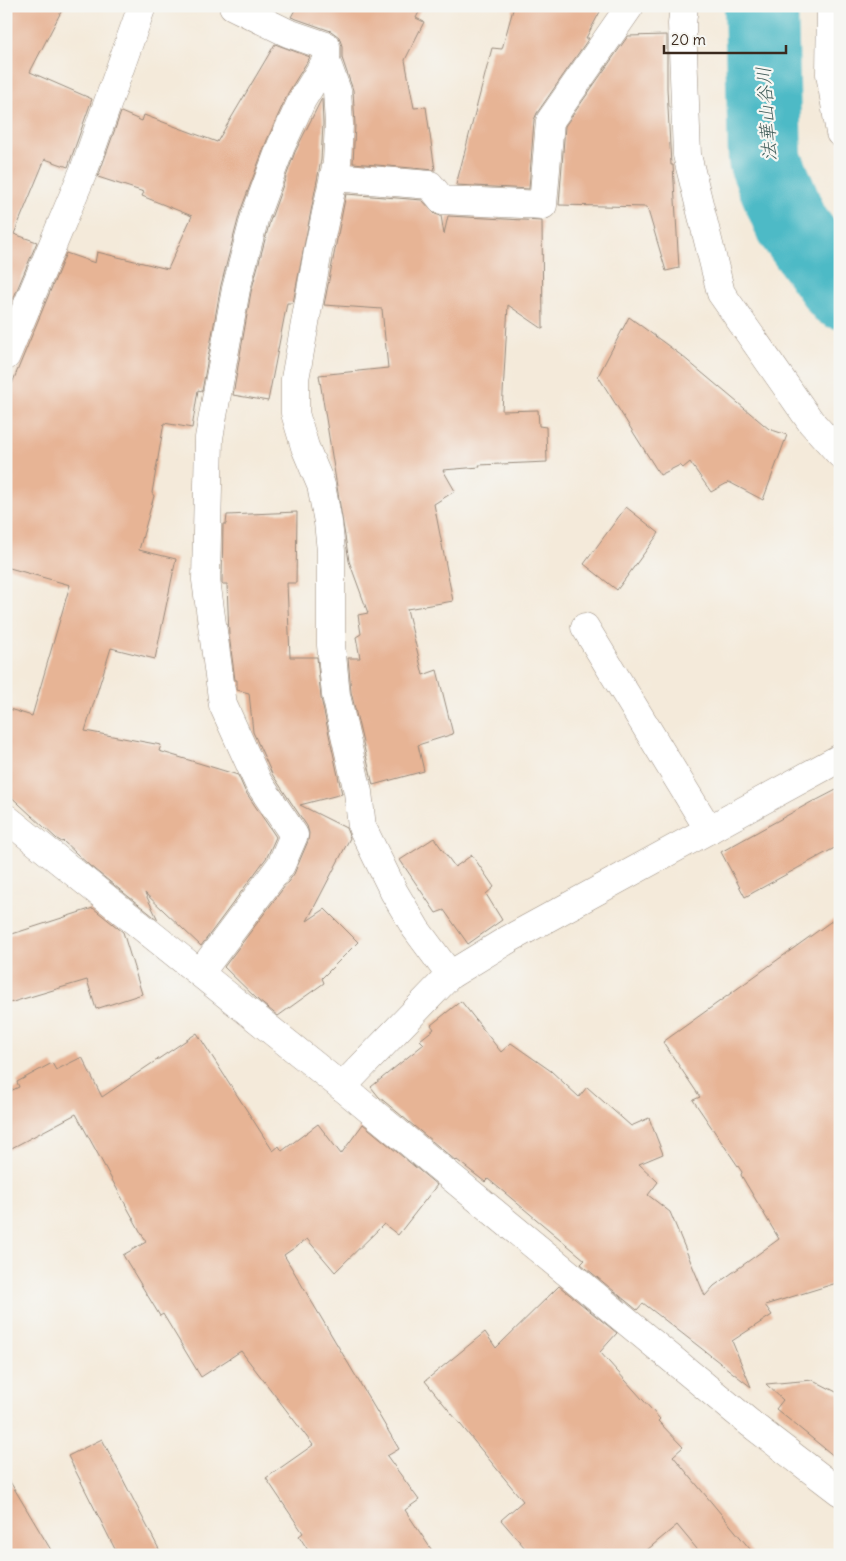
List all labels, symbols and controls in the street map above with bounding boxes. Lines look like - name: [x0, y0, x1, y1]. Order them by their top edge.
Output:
- scale bar: [664, 22, 786, 54]
- text: 20 m: [671, 30, 706, 49]
- water label: 法華山谷川: [751, 66, 781, 162]

